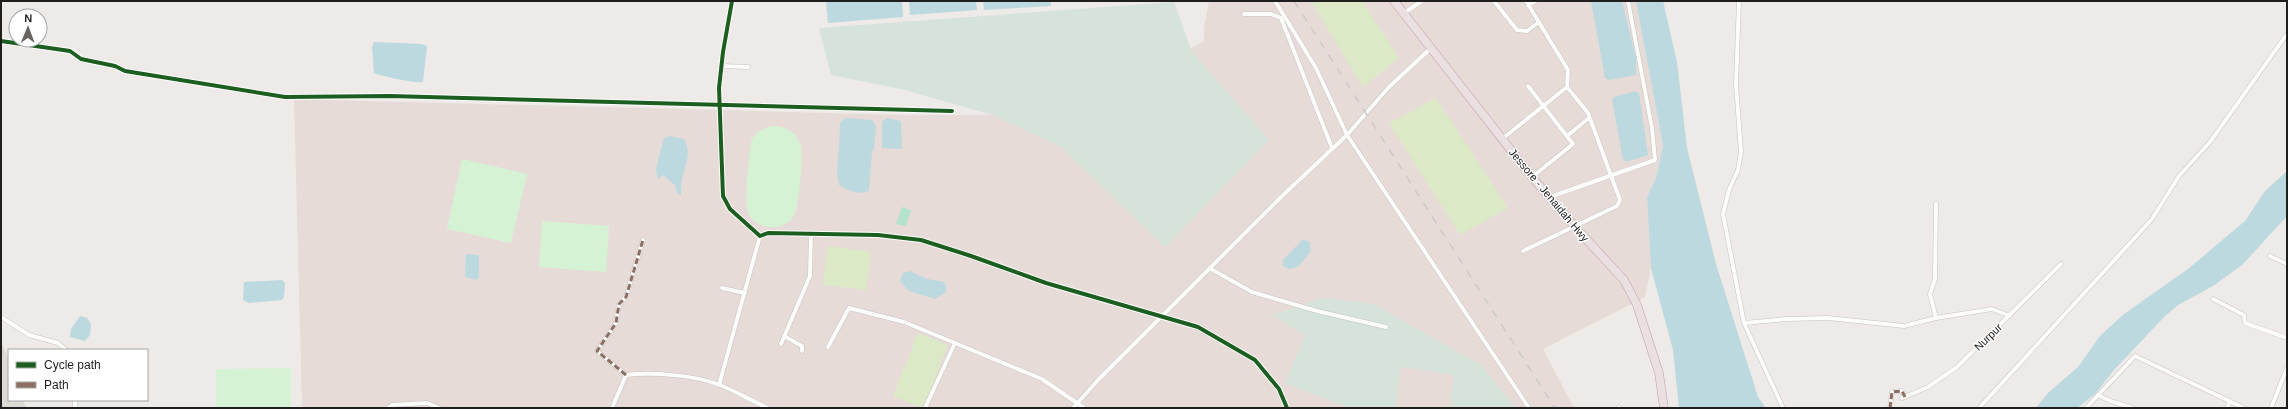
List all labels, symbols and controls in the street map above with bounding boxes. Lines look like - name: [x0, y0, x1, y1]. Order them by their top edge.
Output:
- north arrow: [8, 8, 48, 48]
- text: N: [24, 12, 32, 24]
- street label: Jessore - Jenaidah Hwy: [1507, 146, 1592, 244]
- street label: Nurpur: [1972, 321, 2005, 353]
- legend: [8, 349, 148, 401]
- text: Cycle path: [44, 358, 101, 372]
- text: Path: [44, 378, 69, 392]

